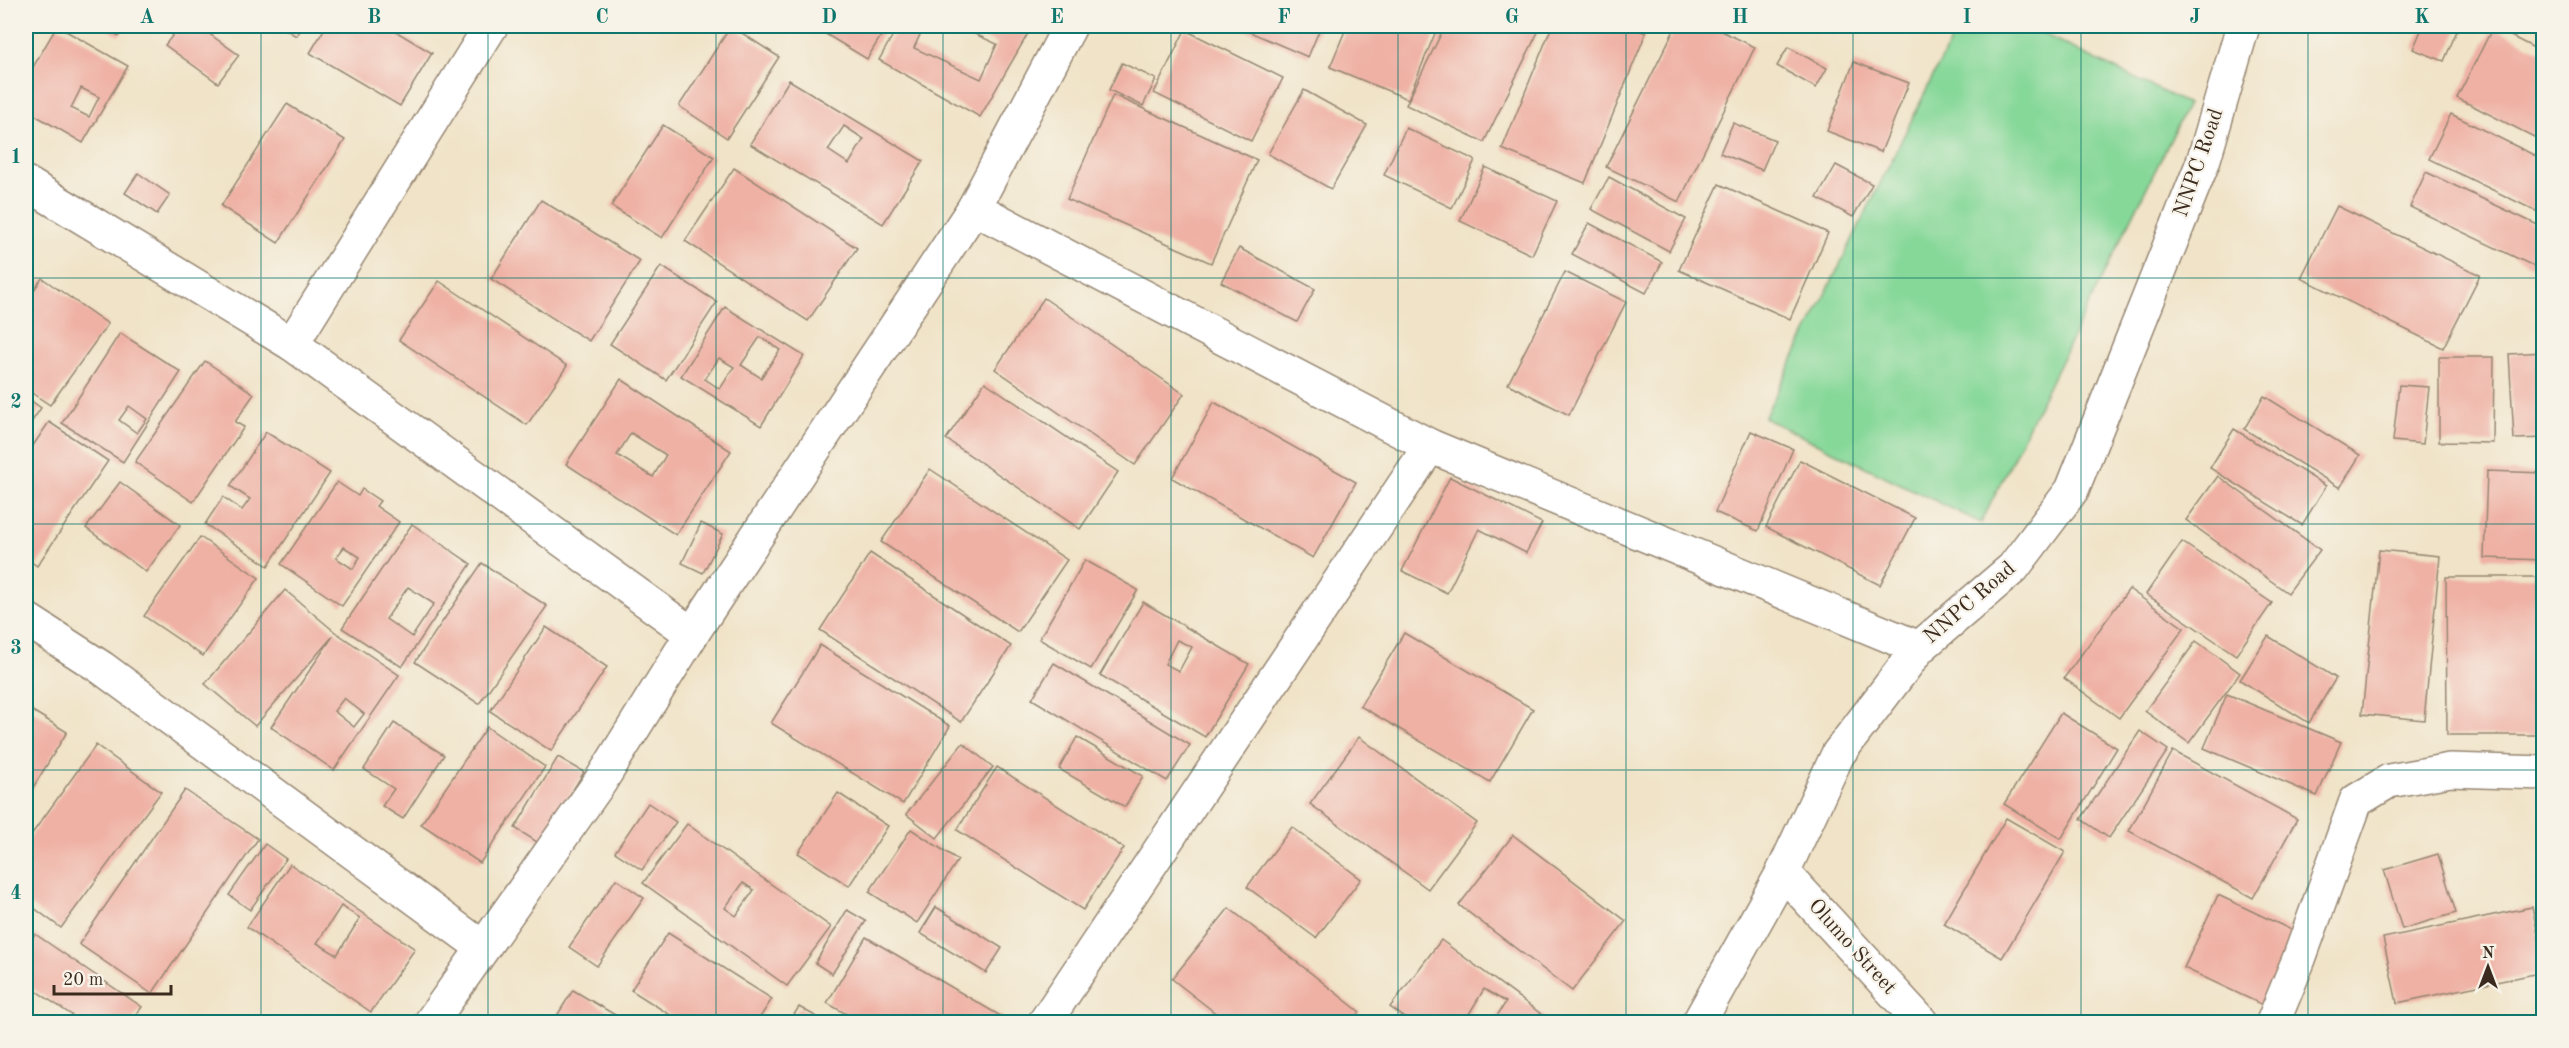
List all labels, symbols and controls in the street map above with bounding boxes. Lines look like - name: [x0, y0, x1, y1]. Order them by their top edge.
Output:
- text: A: [139, 8, 155, 28]
- text: B: [367, 8, 381, 28]
- text: C: [595, 8, 609, 28]
- text: D: [821, 8, 837, 28]
- text: E: [1050, 8, 1064, 28]
- text: F: [1277, 8, 1291, 28]
- text: G: [1505, 8, 1519, 28]
- text: H: [1732, 8, 1748, 28]
- text: I: [1963, 8, 1971, 28]
- text: J: [2190, 8, 2201, 28]
- text: K: [2414, 8, 2430, 28]
- street label: NNPC Road: [2171, 106, 2227, 220]
- text: 1: [10, 148, 22, 168]
- text: 2: [10, 393, 22, 413]
- street label: NNPC Road: [1920, 558, 2020, 648]
- text: 3: [10, 639, 22, 659]
- text: 4: [10, 884, 22, 904]
- street label: Olumo Street: [1804, 895, 1900, 999]
- north arrow: [2458, 937, 2518, 997]
- text: N: [2482, 946, 2495, 962]
- scale bar: [54, 958, 171, 996]
- text: 20 m: [63, 971, 103, 989]

